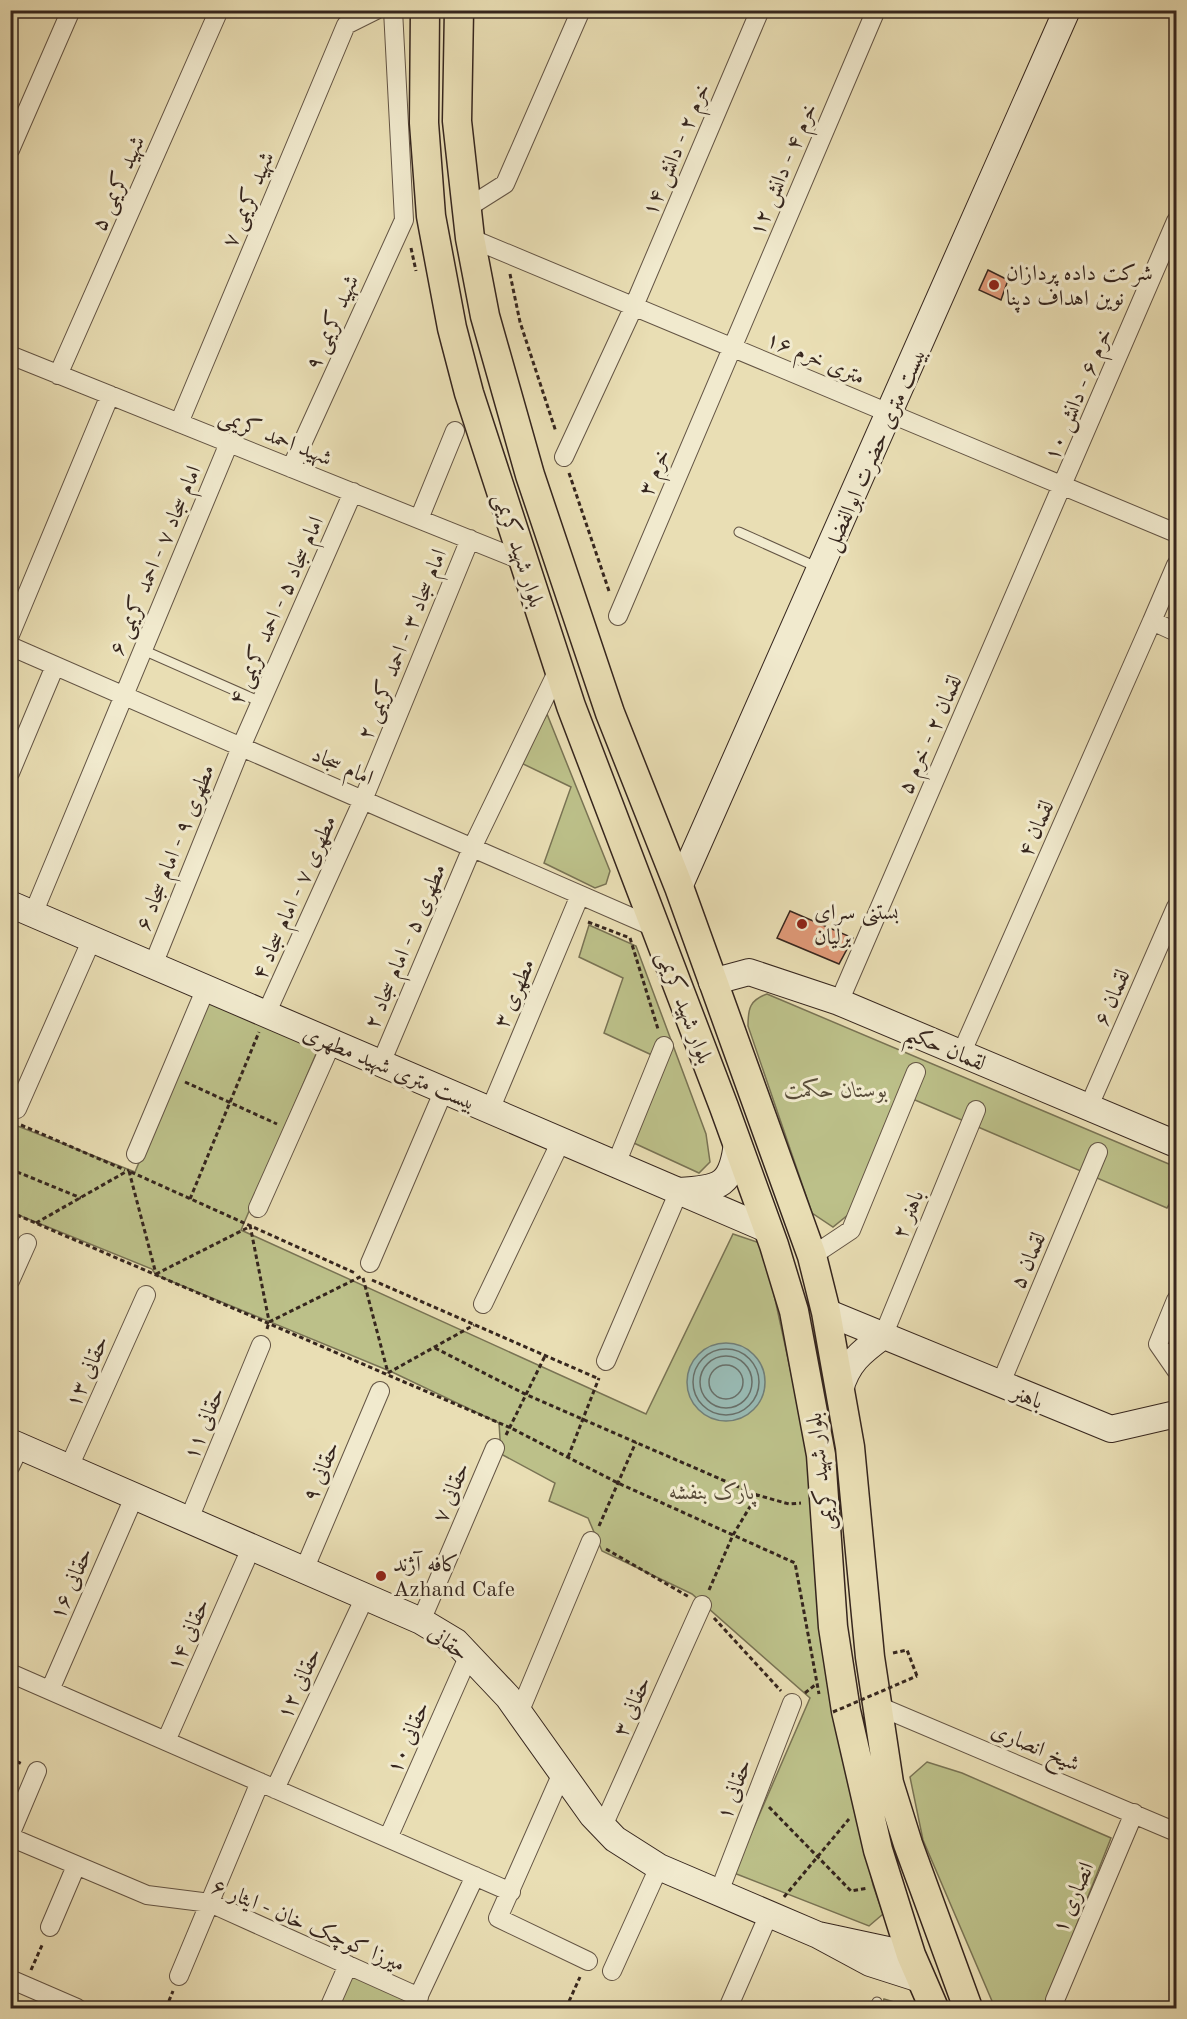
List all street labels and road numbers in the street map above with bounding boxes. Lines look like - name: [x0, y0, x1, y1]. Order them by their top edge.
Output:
- street label: خرم ۲ - دانش ۱۴: [639, 80, 721, 222]
- street label: خرم ۴ - دانش ۱۲: [746, 100, 828, 242]
- street label: شهید کریمی ۵: [86, 132, 152, 236]
- street label: شهید کریمی ۷: [217, 148, 282, 252]
- street label: شهید کریمی ۹: [300, 271, 366, 375]
- street label: خرم ۶ - دانش ۱۰: [1041, 325, 1123, 467]
- street label: ۱۶ متری خرم: [760, 328, 868, 396]
- street label: بیست متری حضرت ابوالفضل: [821, 345, 933, 556]
- street label: شهید احمد کریمی: [214, 403, 336, 473]
- street label: خرم ۳: [635, 446, 681, 502]
- street label: امام سجاد ۷ - احمد کریمی ۶: [104, 462, 212, 662]
- street label: بلوار شهید کریمی: [486, 490, 549, 612]
- street label: امام سجاد ۵ - احمد کریمی ۴: [224, 513, 335, 711]
- street label: امام سجاد ۳ - احمد کریمی ۲: [353, 546, 458, 746]
- street label: لقمان ۲ - خرم ۵: [895, 672, 973, 801]
- street label: امام سجاد: [305, 744, 376, 796]
- street label: مطهری ۹ - امام سجاد ۶: [133, 762, 226, 937]
- street label: لقمان ۴: [1015, 797, 1059, 860]
- street label: مطهری ۷ - امام سجاد ۴: [249, 813, 347, 986]
- street label: مطهری ۵ - امام سجاد ۲: [361, 861, 457, 1035]
- street label: بلوار شهید کریمی: [650, 948, 718, 1068]
- street label: مطهری ۳: [491, 956, 541, 1032]
- street label: لقمان ۶: [1091, 966, 1135, 1029]
- street label: لقمان حکیم: [898, 1021, 989, 1084]
- street label: بیست متری شهید مطهری: [299, 1022, 479, 1117]
- street label: باهنر ۲: [889, 1187, 929, 1243]
- street label: لقمان ۵: [1007, 1229, 1050, 1292]
- street label: حقانی ۱۳: [62, 1333, 113, 1411]
- street label: باهنر: [1007, 1381, 1046, 1415]
- street label: حقانی ۱۱: [180, 1384, 229, 1463]
- street label: بلوار شهید کریمی: [802, 1411, 841, 1532]
- street label: حقانی ۹: [299, 1439, 344, 1505]
- street label: حقانی ۷: [429, 1460, 474, 1526]
- street label: حقانی ۱۶: [46, 1545, 97, 1623]
- street label: حقانی ۱۴: [163, 1596, 214, 1674]
- street label: حقانی: [424, 1622, 472, 1666]
- street label: حقانی ۱۲: [274, 1645, 326, 1723]
- street label: حقانی ۳: [610, 1674, 656, 1740]
- street label: حقانی ۱۰: [383, 1699, 434, 1777]
- street label: شیخ انصاری: [985, 1719, 1083, 1783]
- street label: حقانی ۱: [713, 1756, 756, 1823]
- street label: انصاری ۱: [1049, 1859, 1099, 1937]
- street label: میرزا کوچک خان - ایثار ۶: [208, 1874, 408, 1978]

